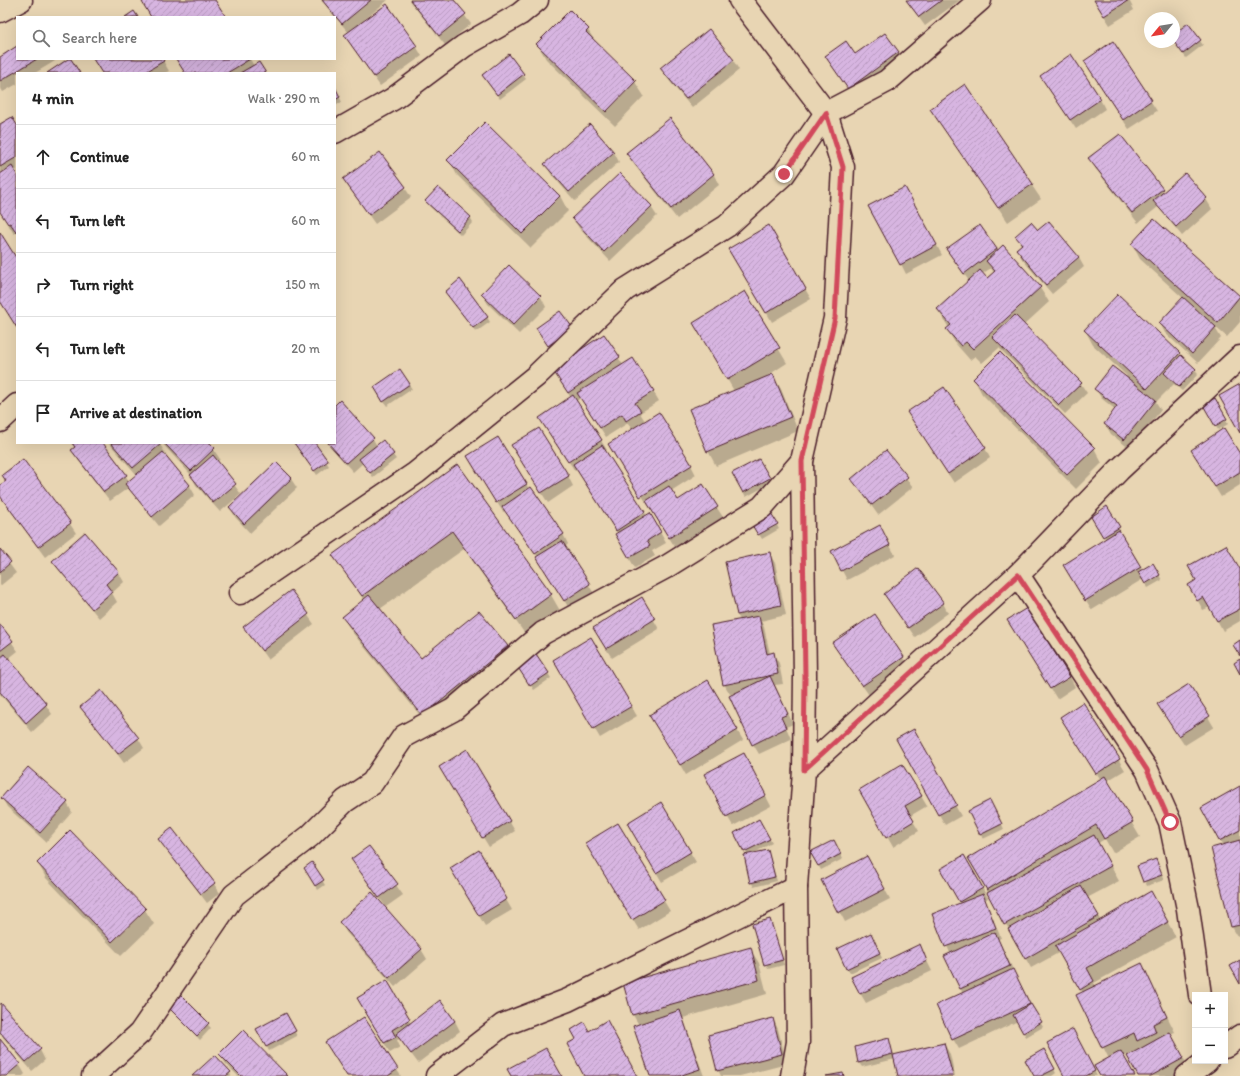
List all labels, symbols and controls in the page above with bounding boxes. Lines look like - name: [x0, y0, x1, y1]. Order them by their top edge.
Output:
- north arrow: [1144, 12, 1180, 48]
- search box: [16, 16, 336, 60]
- icon: search: [30, 27, 52, 49]
- text: Search here: [62, 29, 137, 47]
- text: 4 min: [32, 88, 74, 108]
- text: Walk · 290 m: [248, 91, 320, 106]
- icon: ahead: [32, 146, 54, 168]
- text: Continue: [70, 148, 129, 166]
- text: 60 m: [291, 149, 320, 164]
- route end: [775, 165, 793, 183]
- icon: left: [32, 210, 54, 232]
- text: Turn left: [70, 212, 125, 230]
- text: 60 m: [291, 213, 320, 228]
- icon: right: [32, 274, 54, 296]
- text: Turn right: [70, 276, 134, 294]
- text: 150 m: [285, 277, 320, 292]
- icon: left: [32, 338, 54, 360]
- text: Turn left: [70, 340, 125, 358]
- text: 20 m: [291, 341, 320, 356]
- icon: arrive: [32, 402, 54, 424]
- text: Arrive at destination: [70, 404, 202, 422]
- route start: [1161, 813, 1179, 831]
- map controls: [1192, 992, 1228, 1064]
- button: +: [1192, 992, 1228, 1028]
- button: −: [1192, 1028, 1228, 1064]

